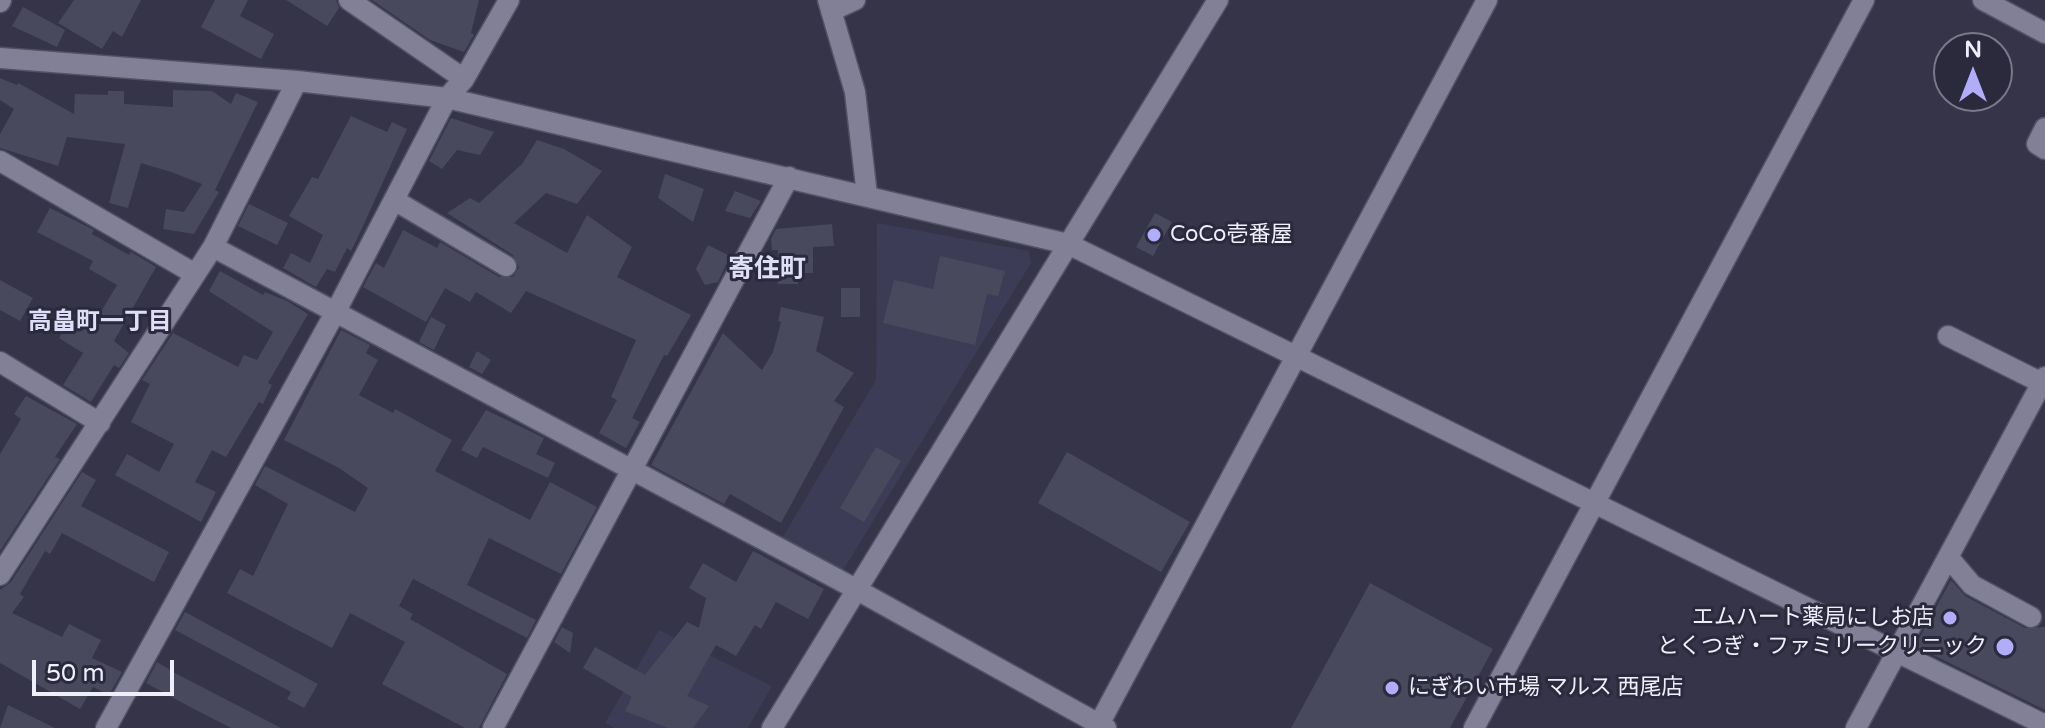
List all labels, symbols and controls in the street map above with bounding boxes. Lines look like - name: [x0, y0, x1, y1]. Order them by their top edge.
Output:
- north arrow: [1933, 32, 2013, 112]
- text: N: [1964, 37, 1982, 63]
- place label: CoCo壱番屋: [1170, 222, 1292, 248]
- marker: CoCo壱番屋: [1145, 226, 1163, 244]
- district label: 寄住町: [728, 254, 806, 286]
- district label: 高畠町一丁目: [28, 309, 172, 337]
- place label: エムハート薬局にしお店: [1692, 605, 1934, 631]
- marker: エムハート薬局にしお店: [1941, 609, 1959, 627]
- place label: とくつぎ・ファミリークリニック: [1657, 634, 1987, 660]
- marker: とくつぎ・ファミリークリニック: [1994, 636, 2016, 658]
- scale bar: [36, 644, 178, 694]
- text: 50 m: [46, 659, 104, 688]
- place label: にぎわい市場 マルス 西尾店: [1408, 675, 1683, 701]
- marker: にぎわい市場 マルス 西尾店: [1383, 679, 1401, 697]

